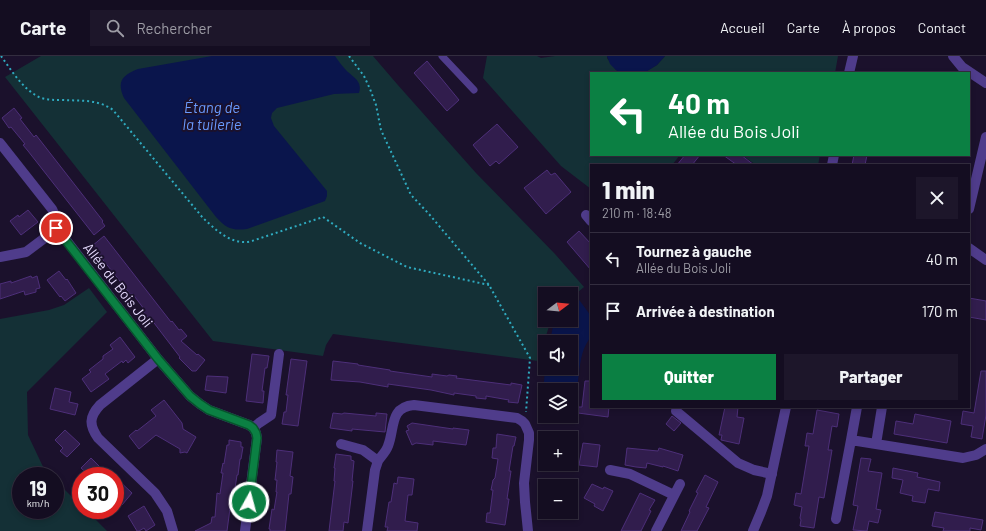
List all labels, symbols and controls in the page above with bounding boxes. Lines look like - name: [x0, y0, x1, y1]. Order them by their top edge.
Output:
- search box: [90, 10, 370, 46]
- text: Carte: [20, 16, 66, 39]
- icon: search: [104, 17, 126, 39]
- text: Rechercher: [136, 19, 212, 37]
- text: Accueil: [720, 19, 765, 36]
- text: Carte: [787, 19, 820, 36]
- text: À propos: [842, 19, 896, 36]
- text: Contact: [918, 19, 966, 36]
- text: 40 m: [668, 86, 730, 120]
- icon: left: [602, 88, 654, 140]
- water label: Étang de la tuilerie: [183, 98, 242, 133]
- text: Allée du Bois Joli: [668, 120, 800, 142]
- text: 1 min: [602, 175, 655, 204]
- button: close: [916, 177, 958, 219]
- text: 210 m · 18:48: [602, 205, 672, 221]
- pin: [39, 211, 73, 245]
- icon: arrive: [45, 217, 67, 239]
- street label: Allée du Bois Joli: [80, 239, 157, 330]
- text: Tournez à gauche: [636, 242, 752, 260]
- icon: left: [602, 248, 624, 270]
- text: 40 m: [926, 250, 958, 268]
- text: Allée du Bois Joli: [636, 260, 731, 276]
- north arrow: [538, 287, 578, 327]
- map controls: [538, 287, 578, 519]
- icon: arrive: [602, 300, 624, 322]
- text: Arrivée à destination: [636, 302, 775, 320]
- text: 170 m: [922, 302, 958, 320]
- button: sound: [538, 335, 578, 375]
- button: Quitter: [602, 354, 776, 400]
- button: Partager: [784, 354, 958, 400]
- button: layers: [538, 383, 578, 423]
- button: +: [538, 431, 578, 471]
- speed limit sign: 30: [72, 467, 124, 519]
- text: 19: [29, 476, 47, 500]
- button: −: [538, 479, 578, 519]
- position arrow: [228, 481, 270, 523]
- text: km/h: [27, 497, 49, 509]

